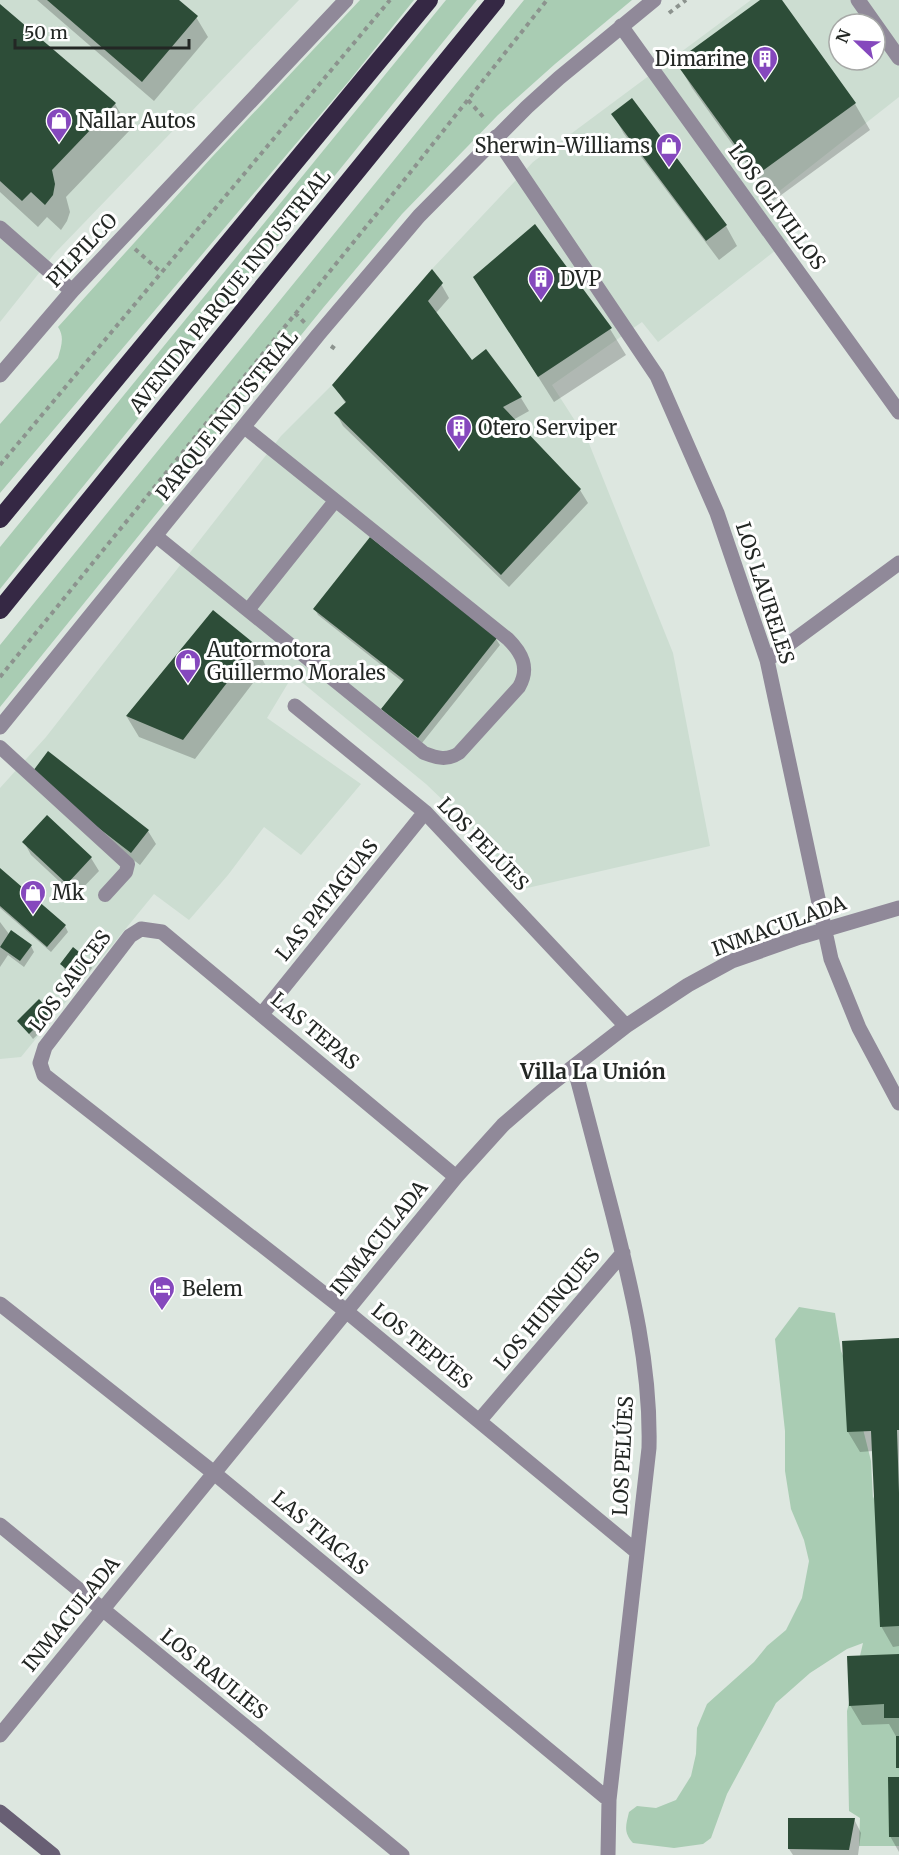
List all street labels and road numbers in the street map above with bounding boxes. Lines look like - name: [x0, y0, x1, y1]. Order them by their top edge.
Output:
- street label: LOS OLIVILLOS: [723, 139, 831, 274]
- street label: AVENIDA PARQUE INDUSTRIAL: [124, 164, 336, 418]
- street label: PILPILCO: [41, 207, 122, 292]
- street label: PARQUE INDUSTRIAL: [151, 325, 303, 505]
- street label: LOS LAURELES: [731, 519, 800, 667]
- street label: LOS PELÚES: [433, 790, 536, 896]
- street label: LAS PATAGUAS: [270, 834, 383, 965]
- street label: INMACULADA: [708, 889, 850, 961]
- street label: LOS SAUCES: [23, 925, 116, 1037]
- street label: LAS TEPAS: [266, 987, 365, 1075]
- street label: INMACULADA: [325, 1174, 433, 1300]
- street label: LOS HUINQUES: [488, 1243, 605, 1375]
- street label: LOS TEPÚES: [367, 1296, 479, 1394]
- street label: LOS PELÚES: [605, 1395, 638, 1517]
- street label: LAS TIACAS: [267, 1485, 373, 1580]
- street label: INMACULADA: [17, 1550, 125, 1676]
- street label: LOS RAULIES: [156, 1623, 273, 1724]

